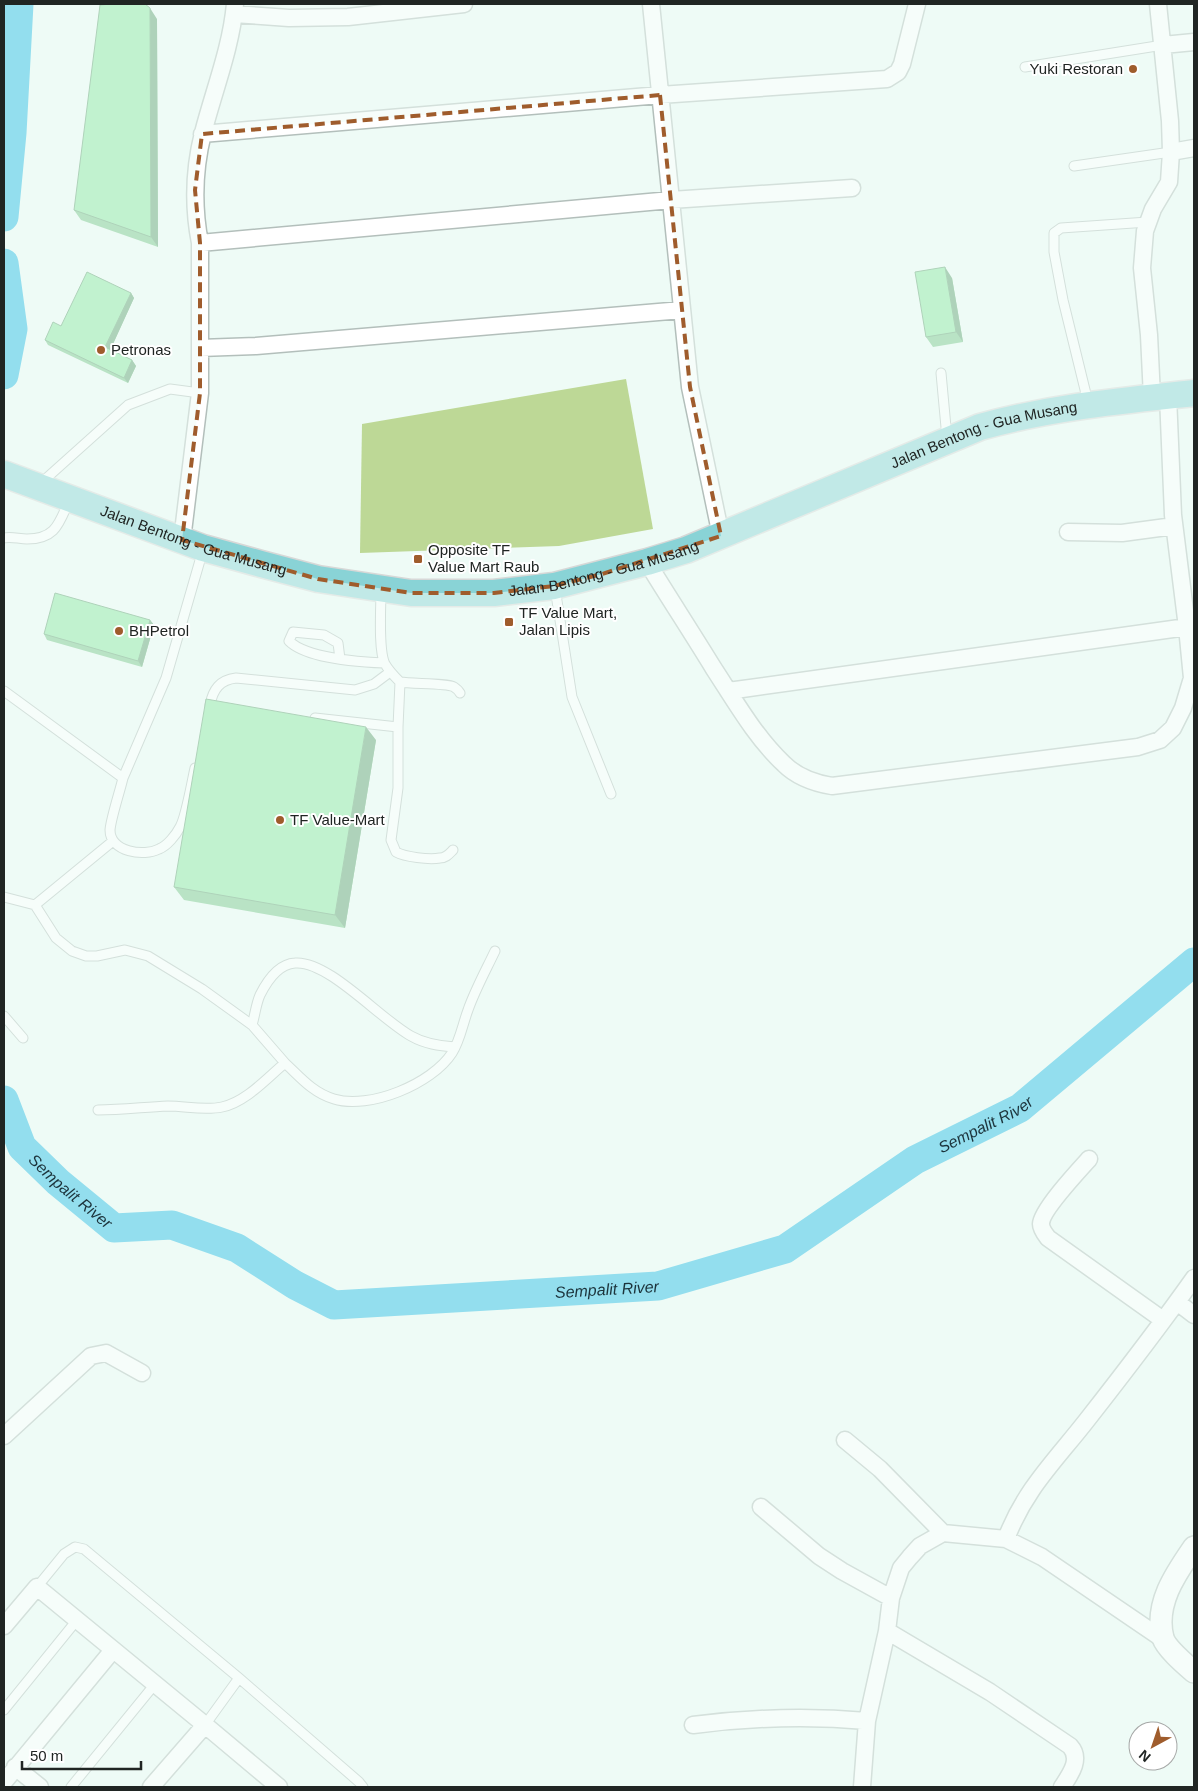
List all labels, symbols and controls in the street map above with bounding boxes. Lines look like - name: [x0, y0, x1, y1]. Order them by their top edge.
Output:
- place label: Yuki Restoran: [1030, 60, 1123, 77]
- marker: Yuki Restoran: [1127, 63, 1139, 75]
- place label: Petronas: [111, 341, 171, 358]
- marker: Petronas: [95, 344, 107, 356]
- street label: Jalan Bentong - Gua Musang: [888, 398, 1078, 471]
- street label: Jalan Bentong - Gua Musang: [98, 502, 289, 578]
- street label: Jalan Bentong - Gua Musang: [508, 537, 701, 599]
- place label: Opposite TF Value Mart Raub: [428, 541, 539, 575]
- marker: Opposite TF Value Mart Raub: [412, 553, 424, 565]
- place label: TF Value Mart, Jalan Lipis: [519, 604, 617, 638]
- marker: TF Value Mart, Jalan Lipis: [503, 616, 515, 628]
- place label: BHPetrol: [129, 622, 189, 639]
- marker: BHPetrol: [113, 625, 125, 637]
- place label: TF Value-Mart: [290, 811, 386, 828]
- marker: TF Value-Mart: [274, 814, 286, 826]
- water label: Sempalit River: [936, 1093, 1037, 1156]
- water label: Sempalit River: [25, 1151, 116, 1232]
- water label: Sempalit River: [554, 1278, 660, 1301]
- north arrow: [1128, 1721, 1178, 1771]
- scale bar: [22, 1738, 141, 1770]
- text: 50 m: [30, 1747, 63, 1764]
- text: N: [1136, 1747, 1154, 1765]

